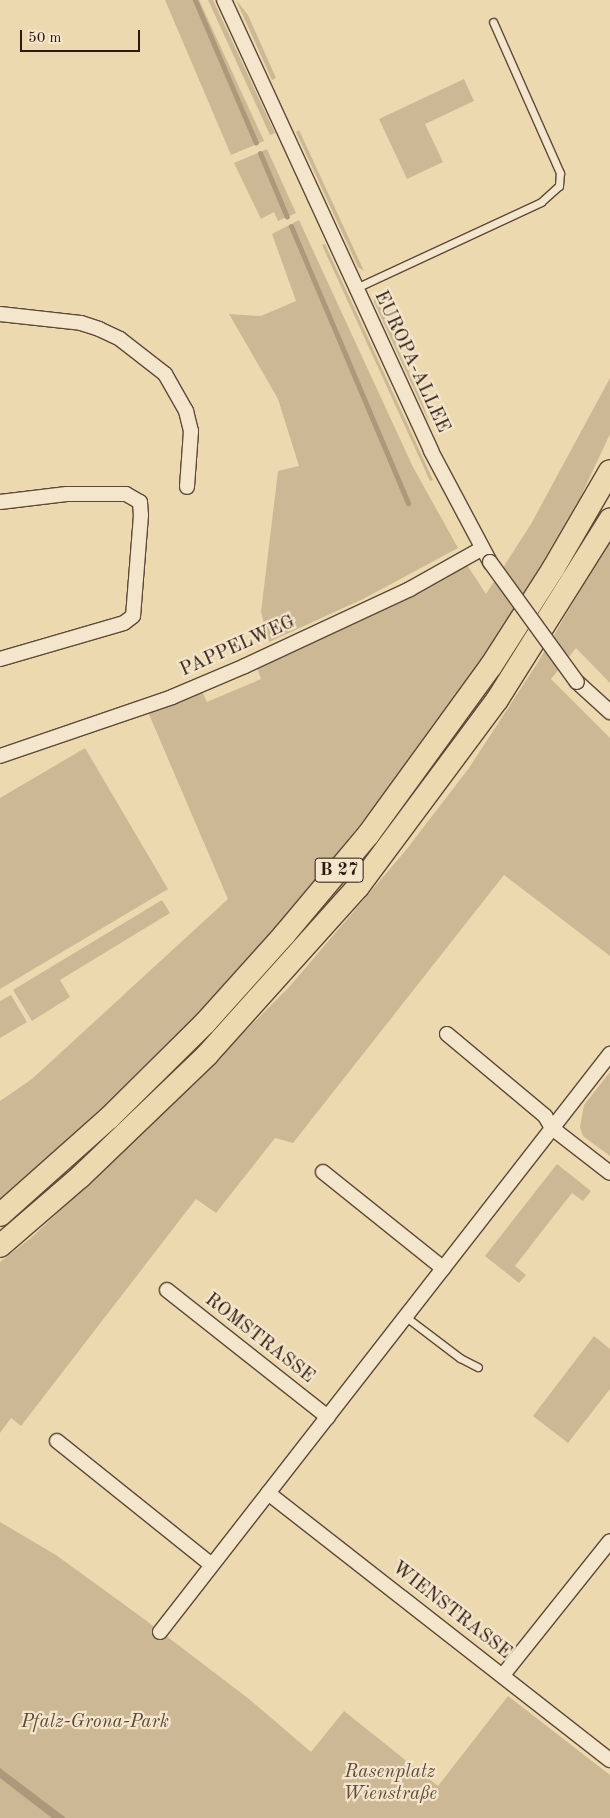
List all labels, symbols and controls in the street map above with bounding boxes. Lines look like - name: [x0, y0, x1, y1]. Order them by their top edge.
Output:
- scale bar: [22, 20, 142, 52]
- text: 50 m: [28, 31, 62, 46]
- street label: EUROPA-ALLEE: [368, 287, 454, 437]
- street label: PAPPELWEG: [177, 611, 299, 683]
- road number: B 27: [314, 854, 364, 886]
- street label: ROMSTRASSE: [200, 1289, 318, 1389]
- street label: WIENSTRASSE: [387, 1557, 515, 1665]
- park label: Pfalz-Grona-Park: [21, 1712, 169, 1734]
- park label: Rasenplatz Wienstraße: [343, 1762, 437, 1806]

